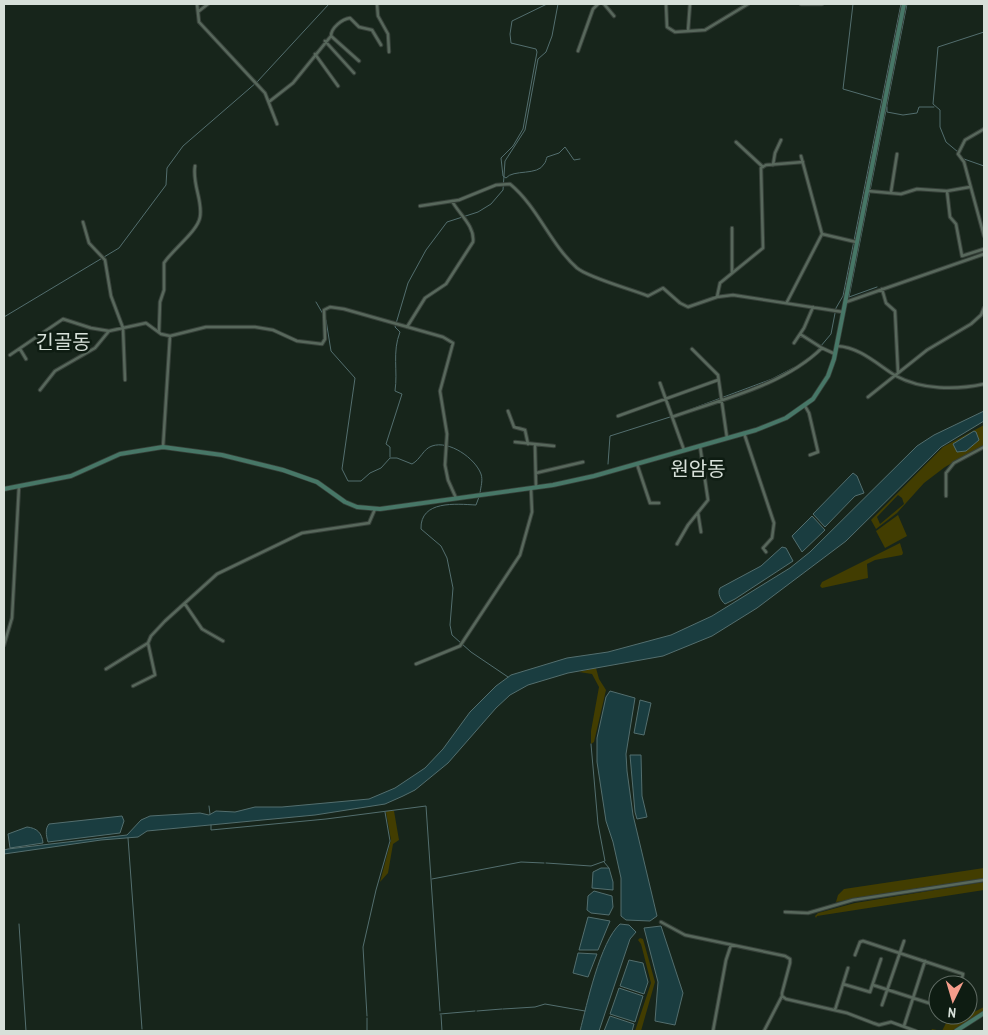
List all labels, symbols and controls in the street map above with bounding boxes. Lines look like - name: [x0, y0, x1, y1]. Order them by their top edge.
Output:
- district label: 긴골동: [35, 328, 91, 355]
- district label: 원암동: [670, 455, 726, 482]
- north arrow: [928, 975, 978, 1025]
- text: N: [947, 1004, 957, 1022]

